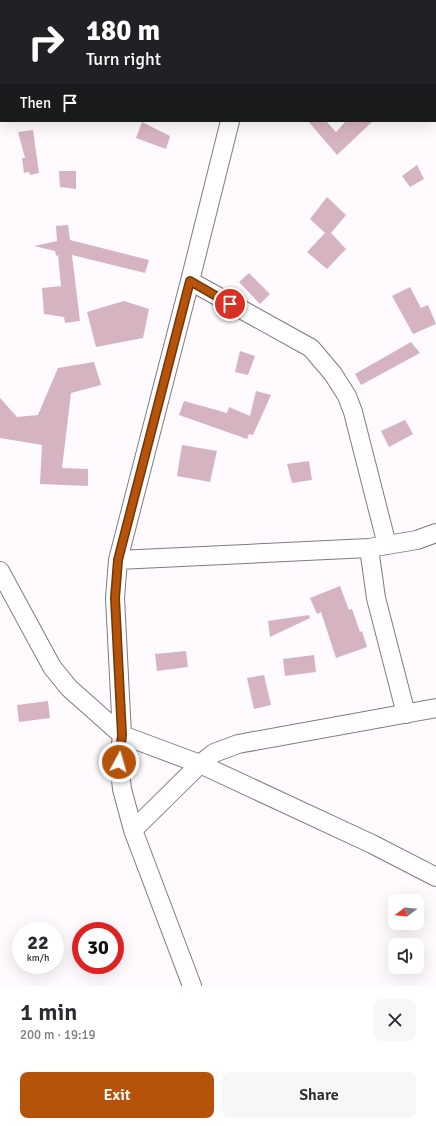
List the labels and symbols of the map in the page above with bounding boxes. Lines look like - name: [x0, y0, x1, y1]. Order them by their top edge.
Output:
- pin: [213, 287, 247, 321]
- position arrow: [98, 741, 140, 783]
- north arrow: [388, 894, 424, 930]
- speed limit sign: 30: [72, 922, 124, 974]

